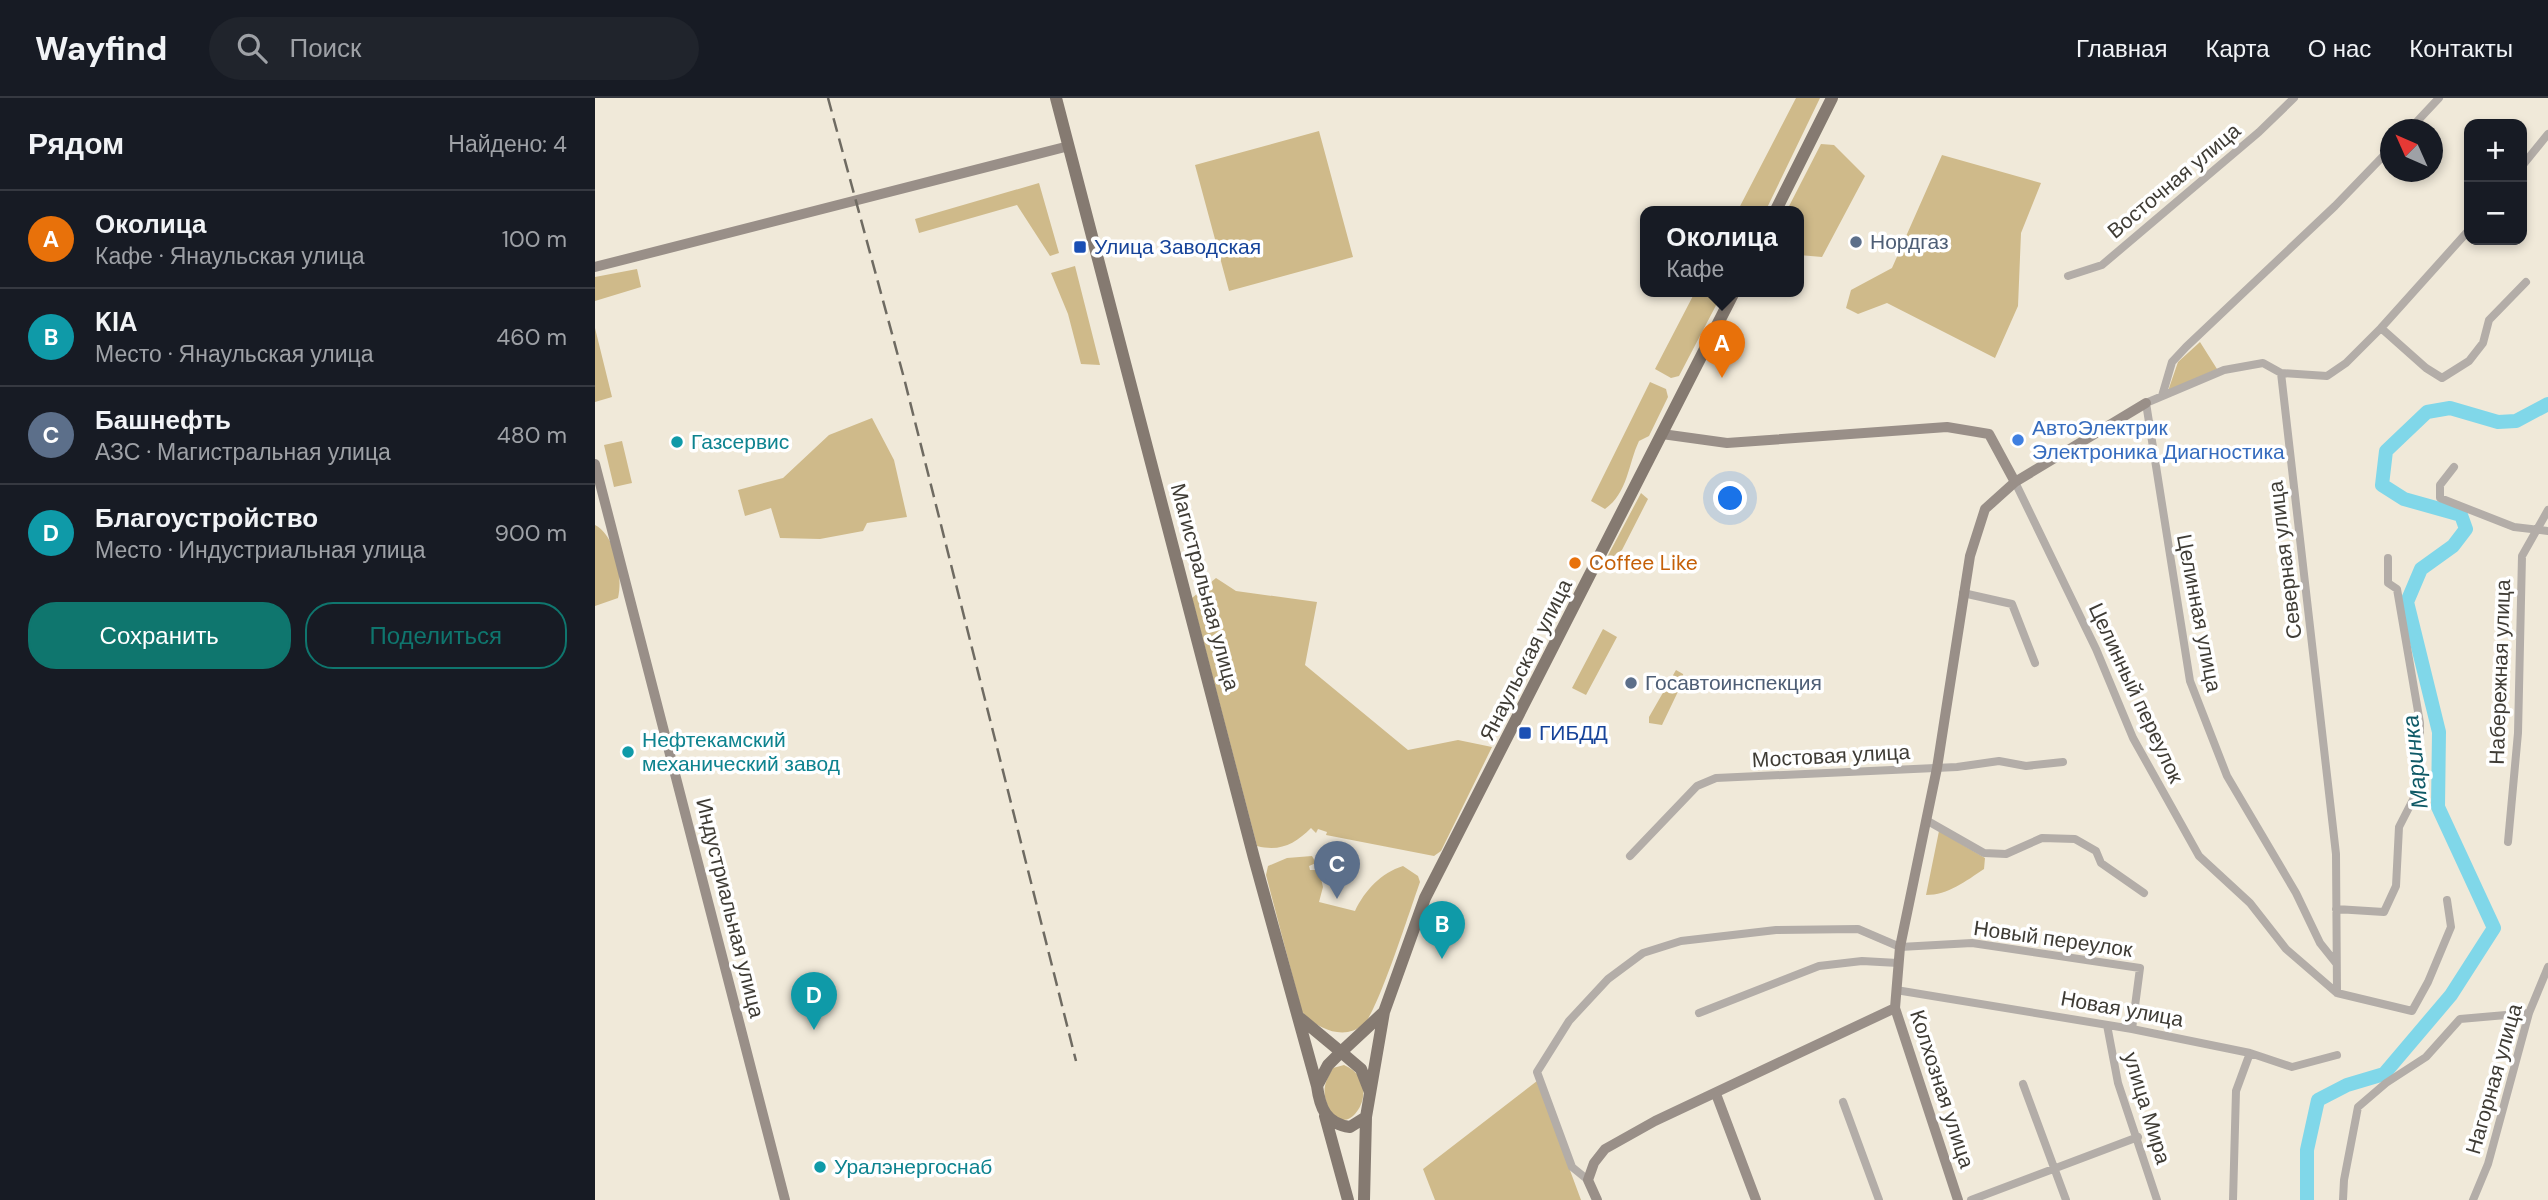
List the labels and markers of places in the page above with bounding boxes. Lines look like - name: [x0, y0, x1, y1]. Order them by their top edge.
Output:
- place label: Нордгаз: [1870, 228, 1949, 256]
- place label: Улица Заводская: [1094, 233, 1261, 261]
- marker: Нордгаз: [1848, 234, 1864, 250]
- marker: Улица Заводская: [1072, 239, 1088, 255]
- pin: A: [1699, 320, 1745, 378]
- place label: АвтоЭлектрик Электроника Диагностика: [2032, 414, 2285, 466]
- place label: Газсервис: [691, 428, 789, 456]
- marker: АвтоЭлектрик Электроника Диагностика: [2010, 432, 2026, 448]
- marker: Газсервис: [669, 434, 685, 450]
- place label: Coffee Like: [1589, 549, 1698, 577]
- marker: Coffee Like: [1567, 555, 1583, 571]
- place label: Госавтоинспекция: [1645, 669, 1822, 697]
- marker: Госавтоинспекция: [1623, 675, 1639, 691]
- place label: ГИБДД: [1539, 719, 1608, 747]
- marker: ГИБДД: [1517, 725, 1533, 741]
- place label: Нефтекамский механический завод: [642, 726, 840, 778]
- marker: Нефтекамский механический завод: [620, 744, 636, 760]
- pin: C: [1314, 841, 1360, 899]
- pin: B: [1419, 901, 1465, 959]
- pin: D: [791, 972, 837, 1030]
- place label: Уралэнергоснаб: [834, 1153, 992, 1181]
- marker: Уралэнергоснаб: [812, 1159, 828, 1175]

